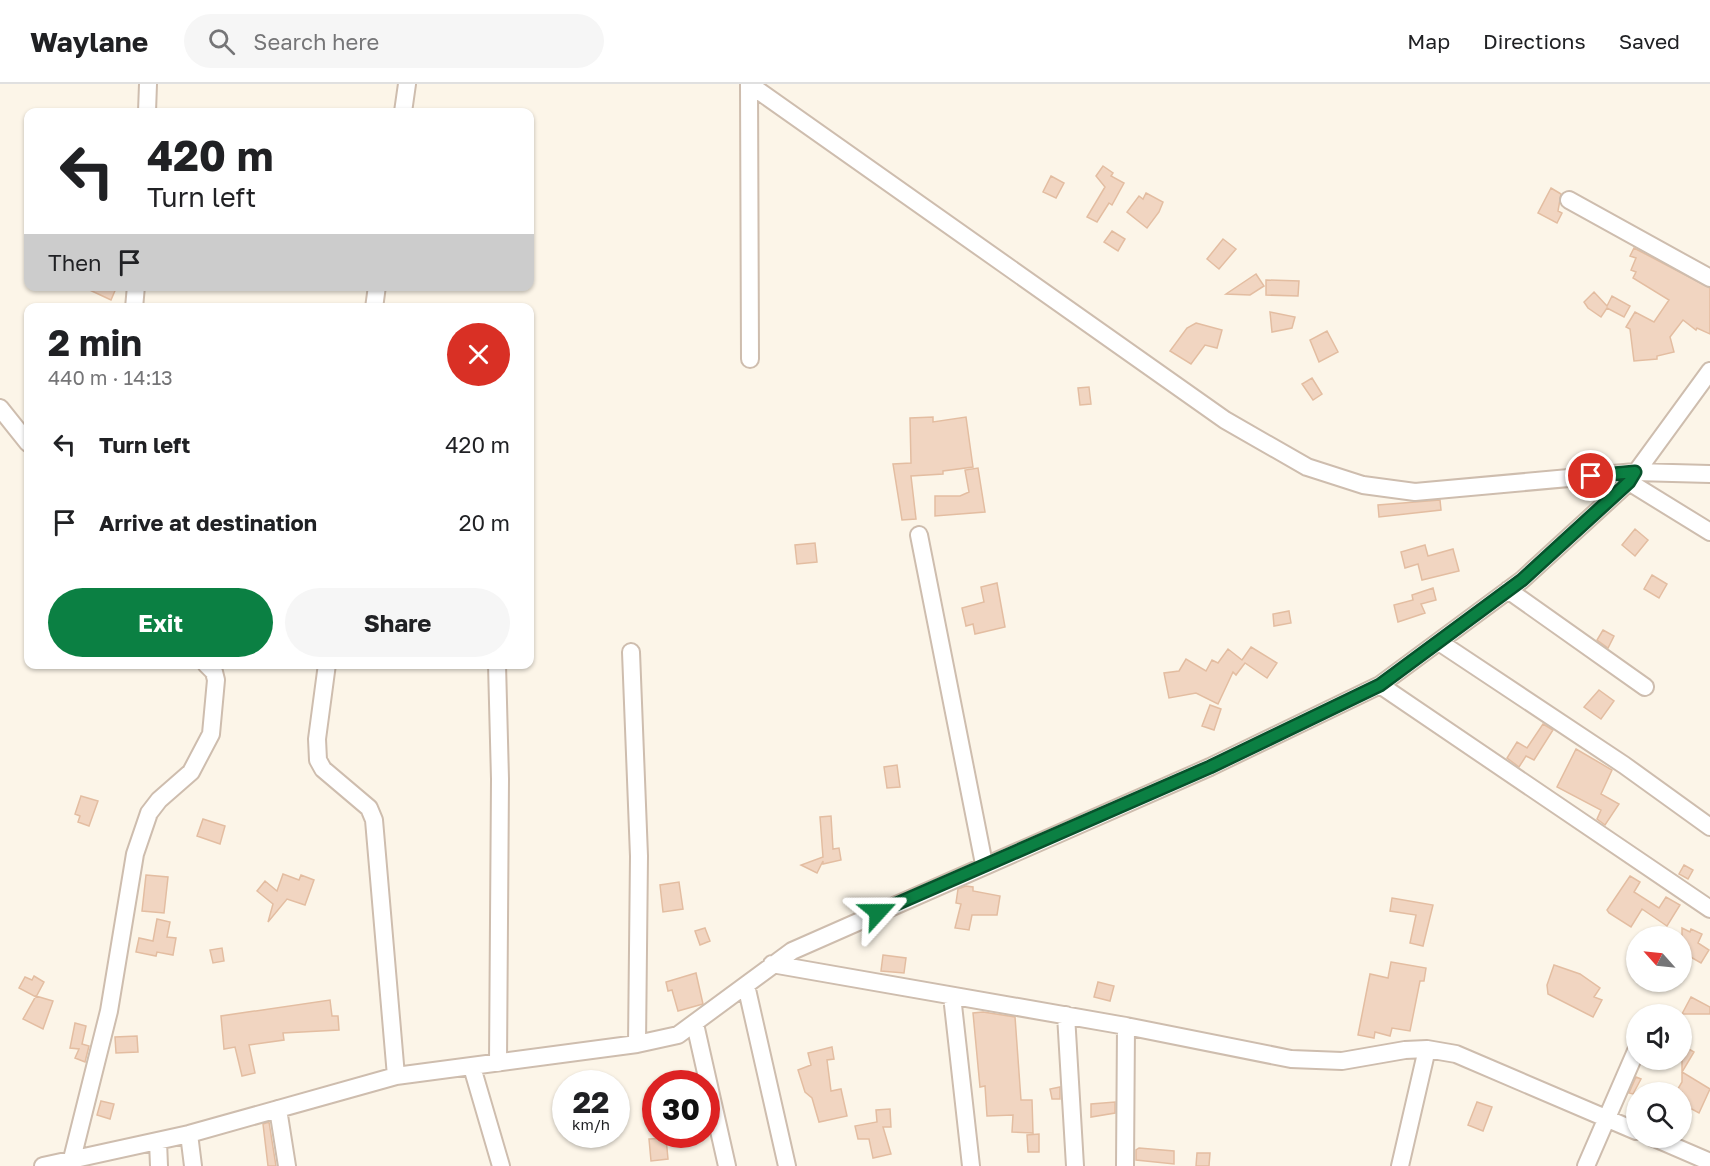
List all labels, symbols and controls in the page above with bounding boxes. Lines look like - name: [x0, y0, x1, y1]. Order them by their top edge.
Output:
- search box: [184, 14, 604, 68]
- text: Waylane: [30, 25, 148, 58]
- icon: search: [205, 25, 238, 58]
- text: Search here: [253, 28, 379, 55]
- text: Map: [1407, 28, 1450, 54]
- text: Directions: [1483, 28, 1586, 54]
- text: Saved: [1619, 28, 1680, 54]
- text: 420 m: [147, 130, 273, 180]
- icon: left: [48, 132, 126, 210]
- text: Turn left: [147, 181, 256, 213]
- icon: arrive: [113, 246, 146, 279]
- text: Then: [48, 249, 101, 276]
- text: 2 min: [48, 321, 142, 364]
- button: close: [447, 323, 510, 386]
- text: 440 m · 14:13: [48, 365, 173, 389]
- icon: left: [48, 428, 81, 461]
- text: Turn left: [99, 431, 190, 458]
- text: 420 m: [445, 431, 510, 458]
- pin: [1565, 450, 1616, 501]
- icon: arrive: [1574, 459, 1607, 492]
- icon: arrive: [48, 506, 81, 539]
- text: Arrive at destination: [99, 509, 317, 536]
- text: 20 m: [459, 509, 510, 536]
- button: Exit: [48, 588, 273, 657]
- button: Share: [285, 588, 510, 657]
- position arrow: [846, 880, 910, 944]
- north arrow: [1626, 926, 1692, 992]
- map controls: [1626, 926, 1692, 1148]
- button: sound: [1626, 1004, 1692, 1070]
- speed limit sign: 30: [642, 1070, 720, 1148]
- button: search: [1626, 1082, 1692, 1148]
- text: 22: [573, 1084, 609, 1120]
- text: km/h: [572, 1115, 610, 1133]

